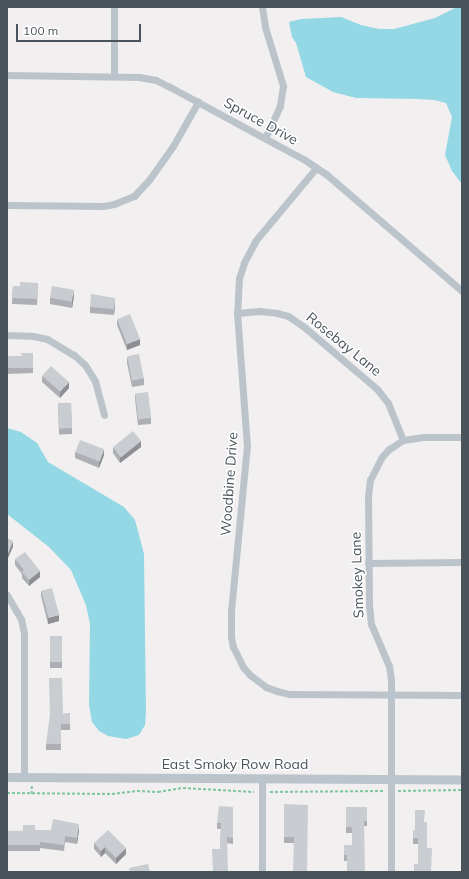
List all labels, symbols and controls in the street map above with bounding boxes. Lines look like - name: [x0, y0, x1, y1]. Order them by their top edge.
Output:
- scale bar: [18, 16, 143, 42]
- text: 100 m: [23, 23, 58, 38]
- street label: Spruce Drive: [221, 94, 301, 148]
- street label: Rosebay Lane: [303, 309, 385, 379]
- street label: Woodbine Drive: [217, 431, 241, 537]
- street label: Smokey Lane: [347, 531, 367, 619]
- street label: East Smoky Row Road: [162, 756, 308, 772]

